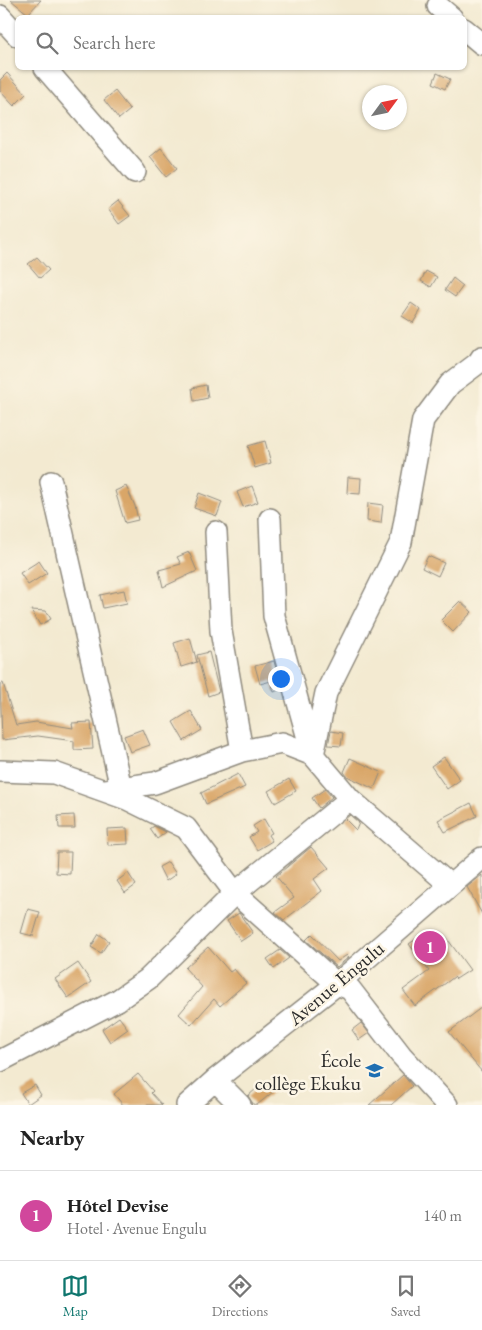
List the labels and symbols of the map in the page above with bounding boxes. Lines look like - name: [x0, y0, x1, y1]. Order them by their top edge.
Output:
- north arrow: [362, 85, 407, 130]
- your location: [268, 666, 294, 692]
- pin: 1: [414, 928, 446, 966]
- street label: Avenue Engulu: [282, 935, 390, 1031]
- place label: École collège Ekuku: [255, 1047, 361, 1096]
- school or university icon: École collège Ekuku: [365, 1061, 385, 1081]

